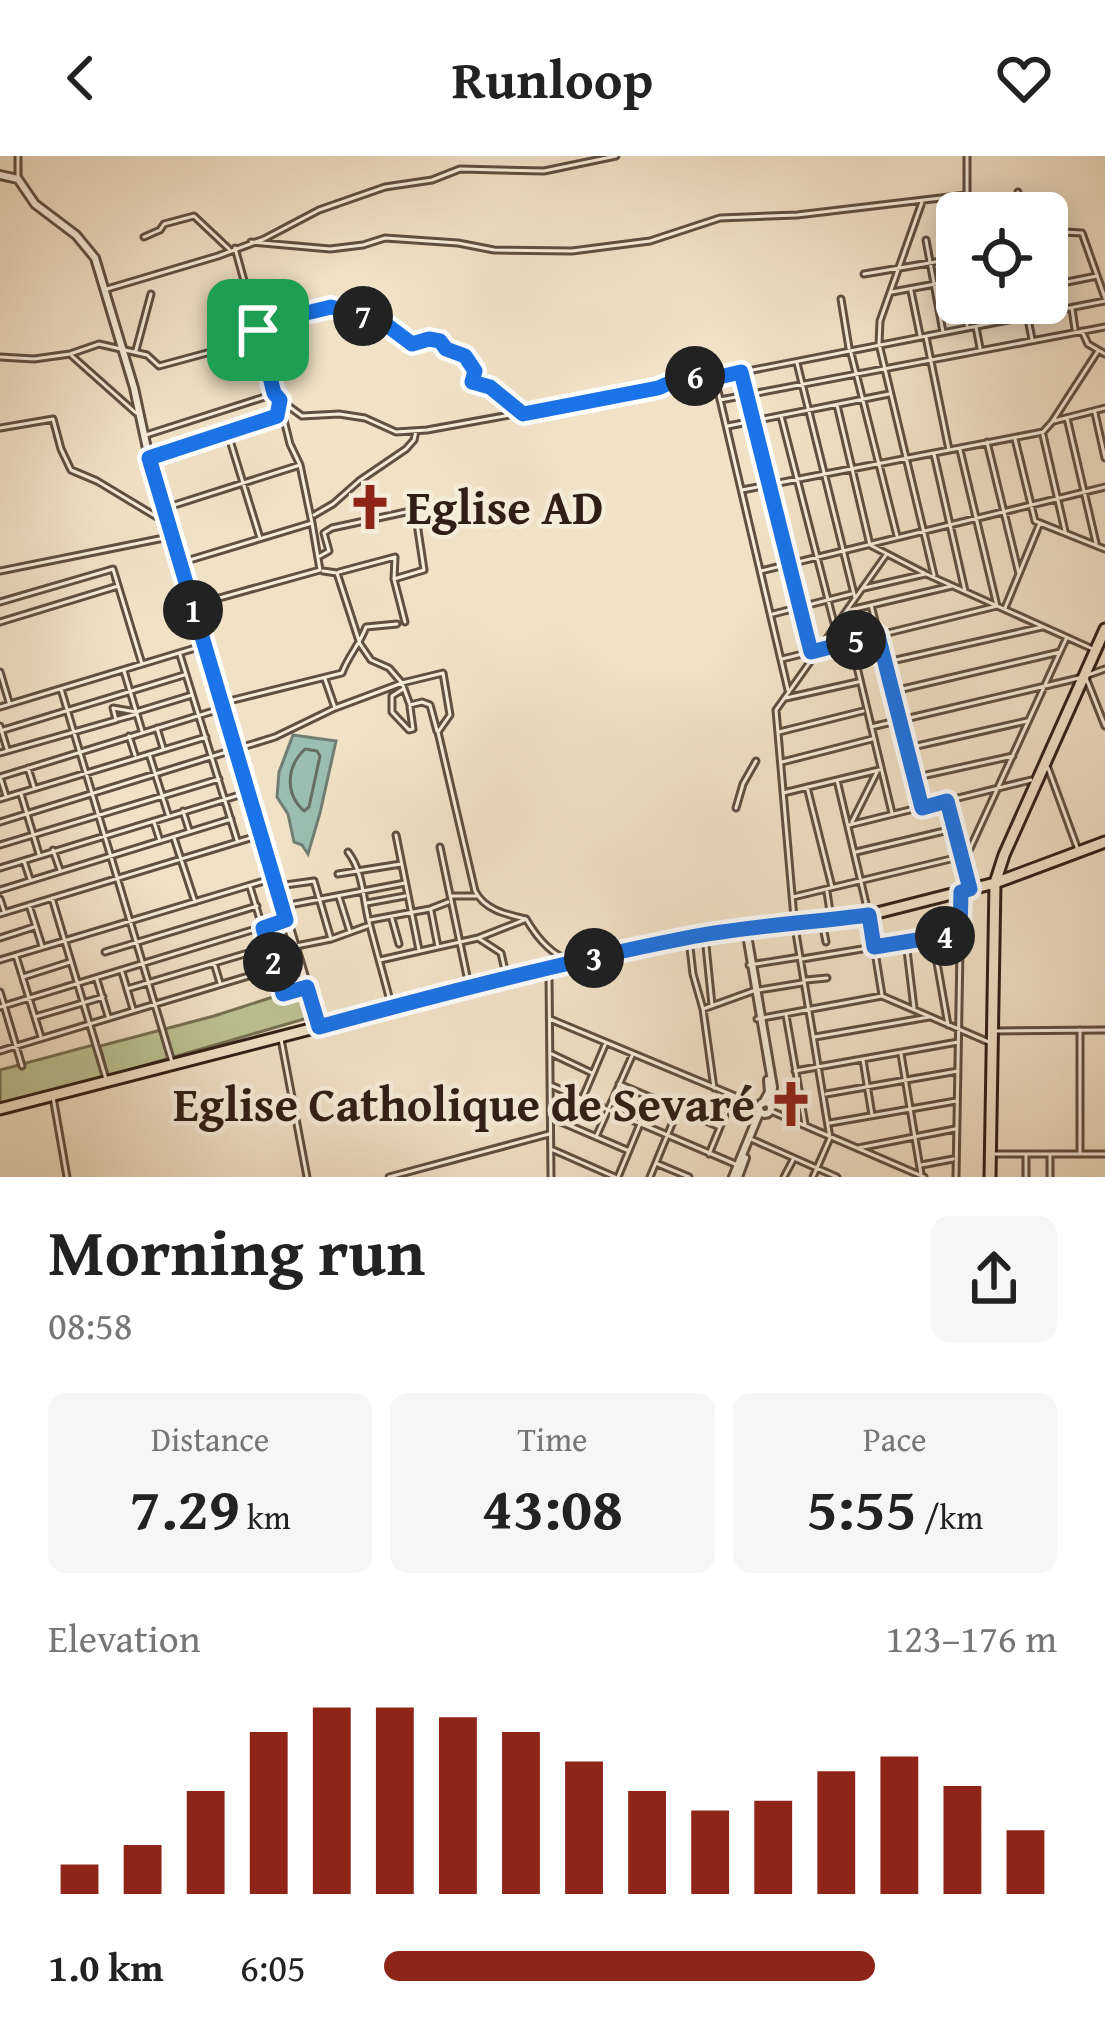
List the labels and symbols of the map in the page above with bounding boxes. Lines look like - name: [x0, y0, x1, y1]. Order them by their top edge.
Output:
- pin: [207, 279, 309, 381]
- pin: 7: [333, 286, 393, 346]
- pin: 6: [665, 346, 725, 406]
- place label: Eglise AD: [406, 471, 603, 542]
- church icon: Eglise AD: [345, 482, 395, 532]
- pin: 1: [163, 580, 223, 640]
- pin: 5: [826, 610, 886, 670]
- pin: 4: [915, 906, 975, 966]
- pin: 3: [564, 928, 624, 988]
- pin: 2: [243, 932, 303, 992]
- place label: Eglise Catholique de Sevaré: [173, 1068, 755, 1139]
- church icon: Eglise Catholique de Sevaré: [766, 1079, 816, 1129]

